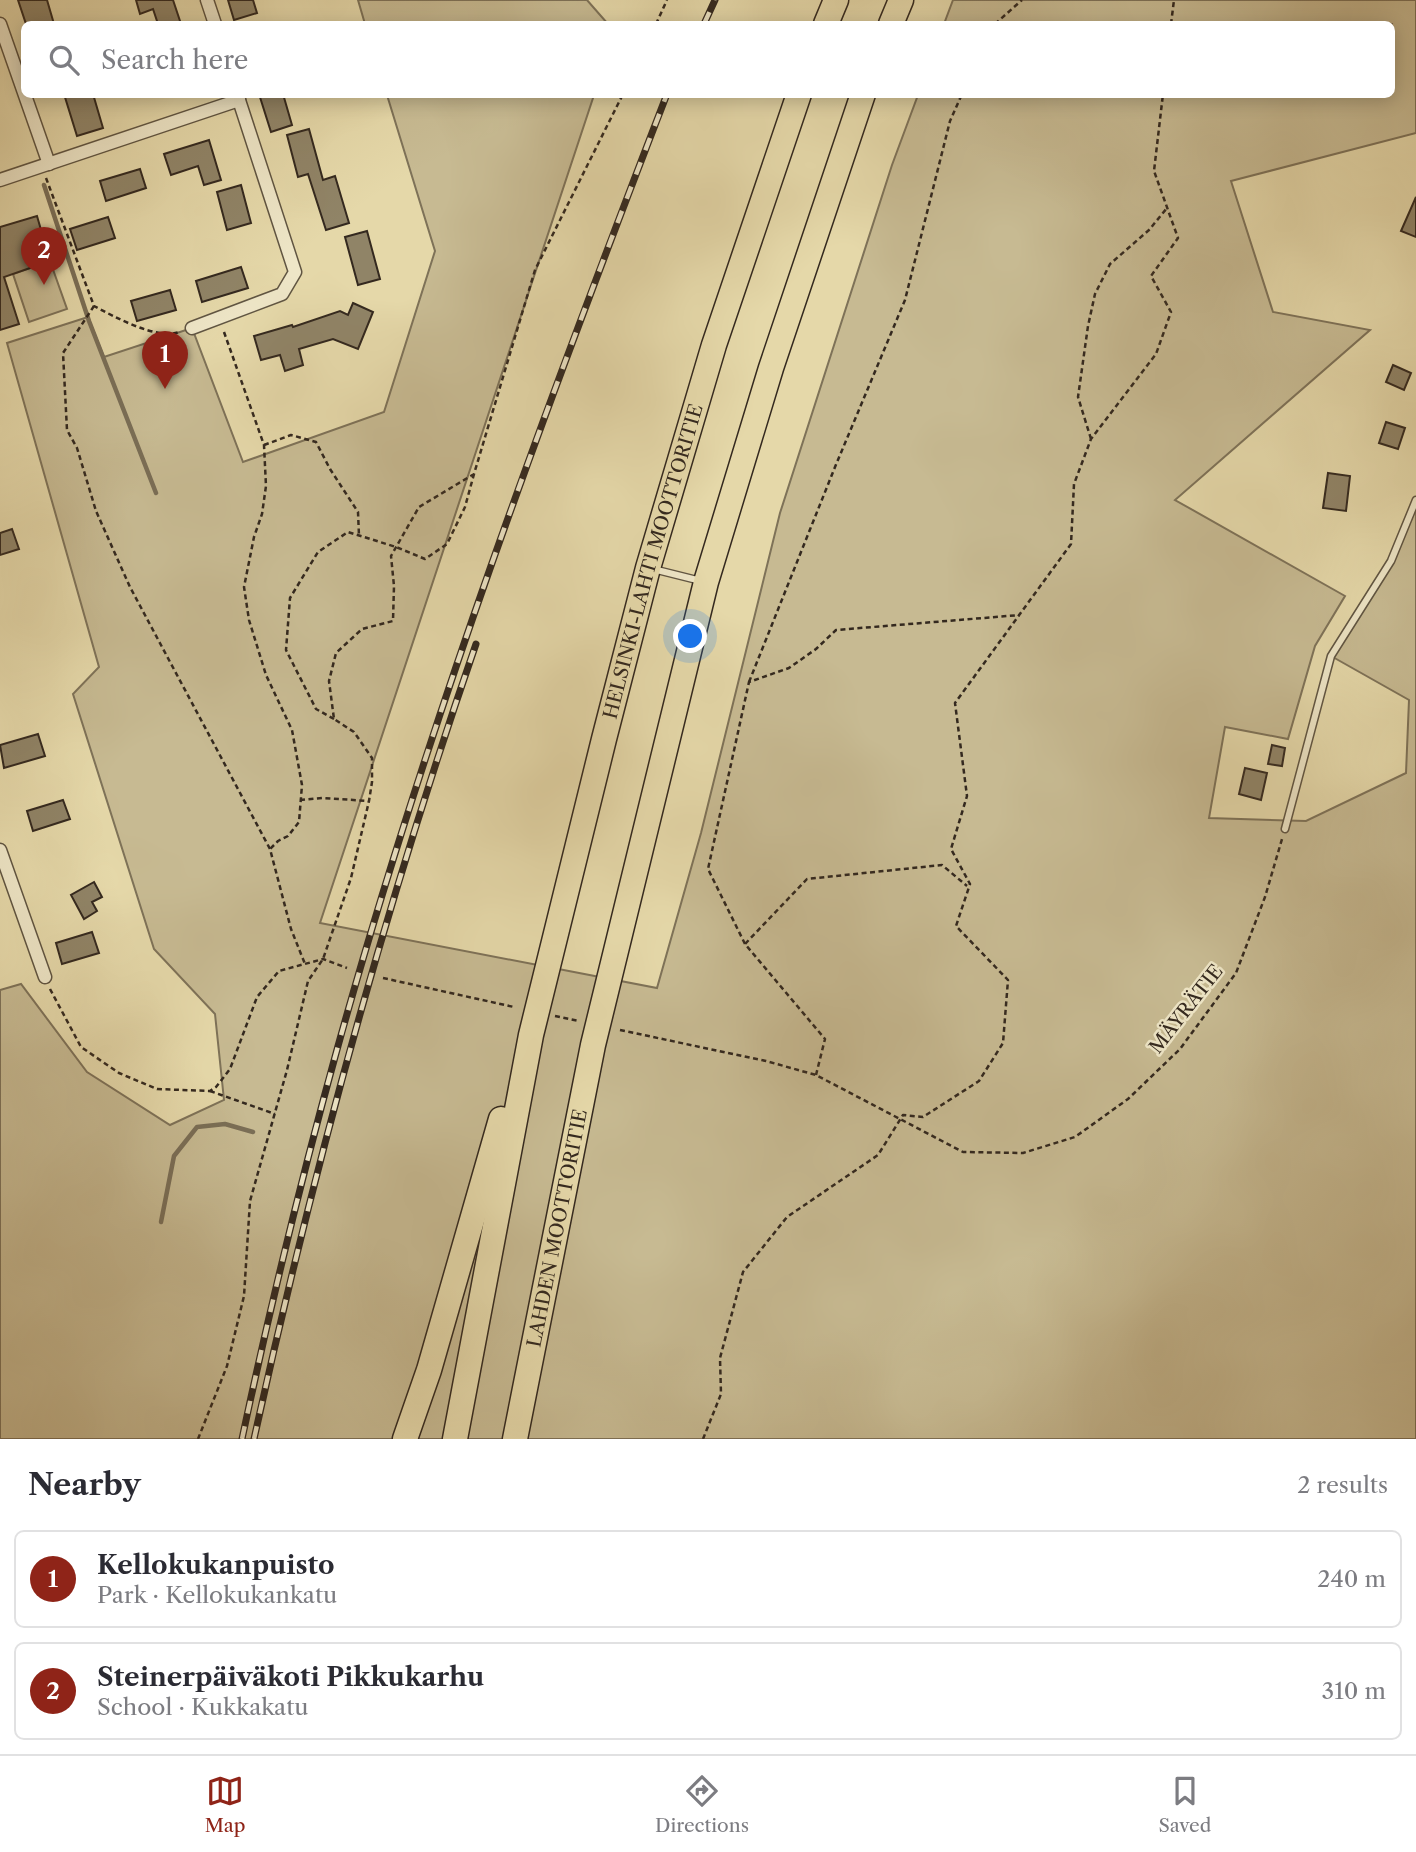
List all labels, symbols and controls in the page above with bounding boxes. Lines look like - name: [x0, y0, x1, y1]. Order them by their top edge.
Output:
- search box: [21, 21, 1395, 98]
- icon: search: [45, 41, 83, 79]
- text: Search here: [101, 44, 248, 76]
- pin: 2: [21, 227, 67, 285]
- pin: 1: [142, 331, 188, 389]
- street label: HELSINKI-LAHTI MOOTTORITIE: [598, 401, 707, 721]
- your location: [673, 619, 707, 653]
- street label: MÄYRÄTIE: [1144, 960, 1228, 1058]
- street label: LAHDEN MOOTTORITIE: [522, 1107, 592, 1349]
- text: Nearby: [28, 1466, 141, 1503]
- text: 2 results: [1297, 1471, 1388, 1499]
- text: Kellokukanpuisto: [97, 1549, 334, 1581]
- text: 1: [48, 1565, 58, 1593]
- text: 240 m: [1317, 1565, 1386, 1593]
- text: Park · Kellokukankatu: [97, 1581, 337, 1609]
- text: Steinerpäiväkoti Pikkukarhu: [97, 1661, 484, 1693]
- text: 2: [46, 1677, 60, 1705]
- text: 310 m: [1322, 1677, 1386, 1705]
- text: School · Kukkakatu: [97, 1693, 309, 1721]
- tab: Map: [205, 1772, 246, 1837]
- tab: Directions: [655, 1772, 749, 1837]
- tab: Saved: [1158, 1772, 1211, 1837]

